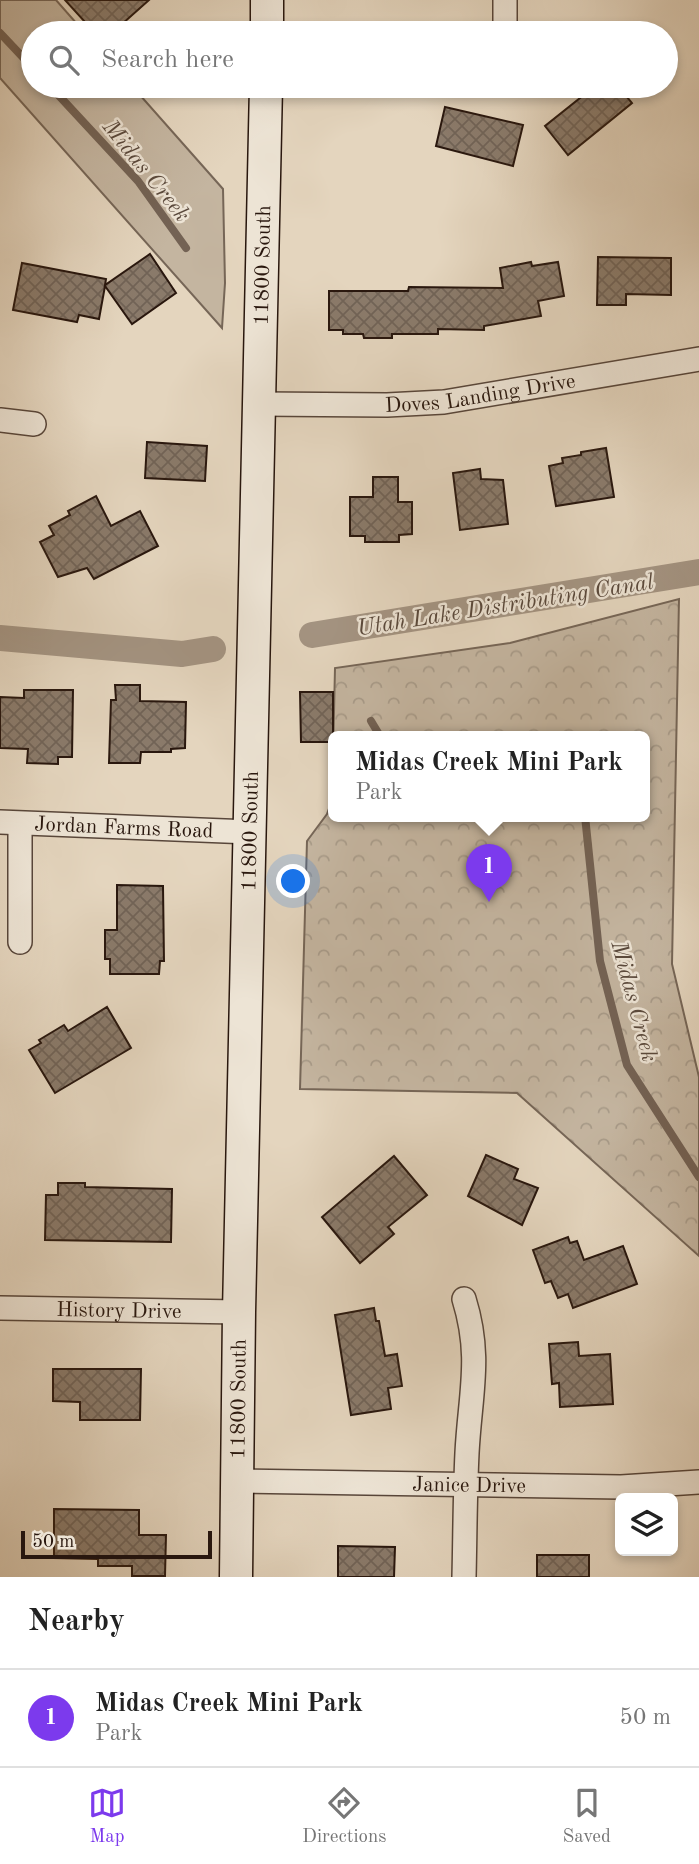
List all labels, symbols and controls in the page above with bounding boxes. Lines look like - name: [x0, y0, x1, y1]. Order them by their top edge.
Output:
- search box: [21, 21, 678, 98]
- icon: search: [45, 41, 83, 79]
- text: Search here: [101, 47, 234, 73]
- water label: Midas Creek: [97, 115, 194, 226]
- street label: 11800 South: [252, 205, 275, 326]
- street label: Doves Landing Drive: [384, 371, 577, 417]
- water label: Utah Lake Distributing Canal: [355, 571, 656, 641]
- popup: [328, 731, 650, 822]
- text: Midas Creek Mini Park: [355, 750, 623, 776]
- street label: 11800 South: [239, 771, 263, 892]
- text: Park: [355, 781, 403, 804]
- street label: Jordan Farms Road: [34, 814, 214, 843]
- pin: 1: [466, 844, 512, 902]
- your location: [276, 864, 310, 898]
- water label: Midas Creek: [606, 937, 661, 1064]
- street label: History Drive: [56, 1300, 182, 1323]
- street label: 11800 South: [228, 1339, 251, 1459]
- street label: Janice Drive: [412, 1475, 526, 1498]
- map controls: [615, 1493, 678, 1556]
- button: layers: [615, 1493, 678, 1556]
- scale bar: [21, 1528, 212, 1560]
- text: 50 m: [32, 1533, 74, 1552]
- text: Nearby: [28, 1607, 125, 1637]
- text: Midas Creek Mini Park: [95, 1691, 363, 1717]
- text: 1: [44, 1706, 58, 1729]
- text: 50 m: [620, 1706, 671, 1729]
- text: Park: [95, 1722, 142, 1745]
- tab: Map: [88, 1784, 126, 1849]
- tab: Directions: [302, 1784, 387, 1849]
- tab: Saved: [563, 1784, 611, 1849]

